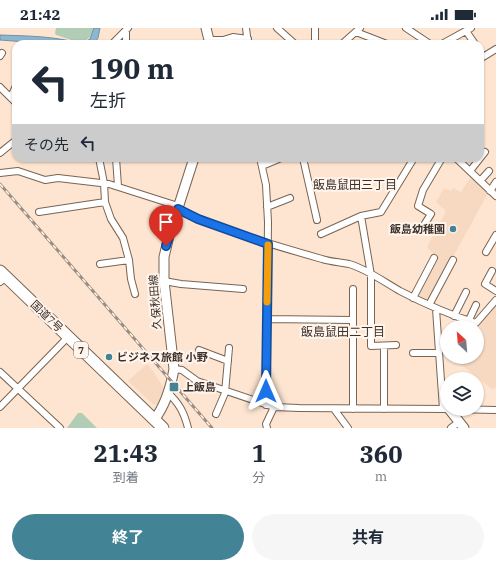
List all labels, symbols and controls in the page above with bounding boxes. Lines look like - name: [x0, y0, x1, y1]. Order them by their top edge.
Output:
- text: 21:42: [20, 5, 61, 24]
- text: 190 m: [90, 50, 174, 87]
- icon: left: [24, 56, 76, 108]
- text: 左折: [90, 89, 126, 112]
- icon: left: [77, 132, 99, 154]
- text: その先: [24, 135, 69, 154]
- district label: 飯島鼠田三丁目: [313, 177, 397, 192]
- pin: [149, 205, 183, 246]
- icon: arrive: [155, 211, 177, 233]
- place label: 飯島幼稚園: [389, 222, 445, 236]
- marker: 飯島幼稚園: [448, 224, 458, 234]
- street label: 久保秋田線: [146, 274, 164, 330]
- street label: 国道7号: [28, 297, 66, 335]
- north arrow: [440, 320, 484, 364]
- map controls: [440, 320, 484, 416]
- district label: 飯島鼠田二丁目: [301, 324, 385, 339]
- road number: 7: [74, 342, 88, 358]
- place label: ビジネス旅館 小野: [117, 350, 209, 364]
- marker: ビジネス旅館 小野: [104, 352, 114, 362]
- position arrow: [245, 370, 287, 412]
- button: layers: [440, 372, 484, 416]
- place label: 上飯島: [183, 380, 216, 394]
- marker: 上飯島: [168, 381, 180, 393]
- text: 21:43: [93, 437, 158, 469]
- text: 1: [252, 437, 266, 469]
- text: 360: [359, 438, 403, 470]
- text: m: [375, 468, 387, 485]
- text: 到着: [113, 469, 139, 486]
- text: 分: [252, 469, 265, 486]
- button: 終了: [12, 514, 244, 560]
- button: 共有: [252, 514, 484, 560]

